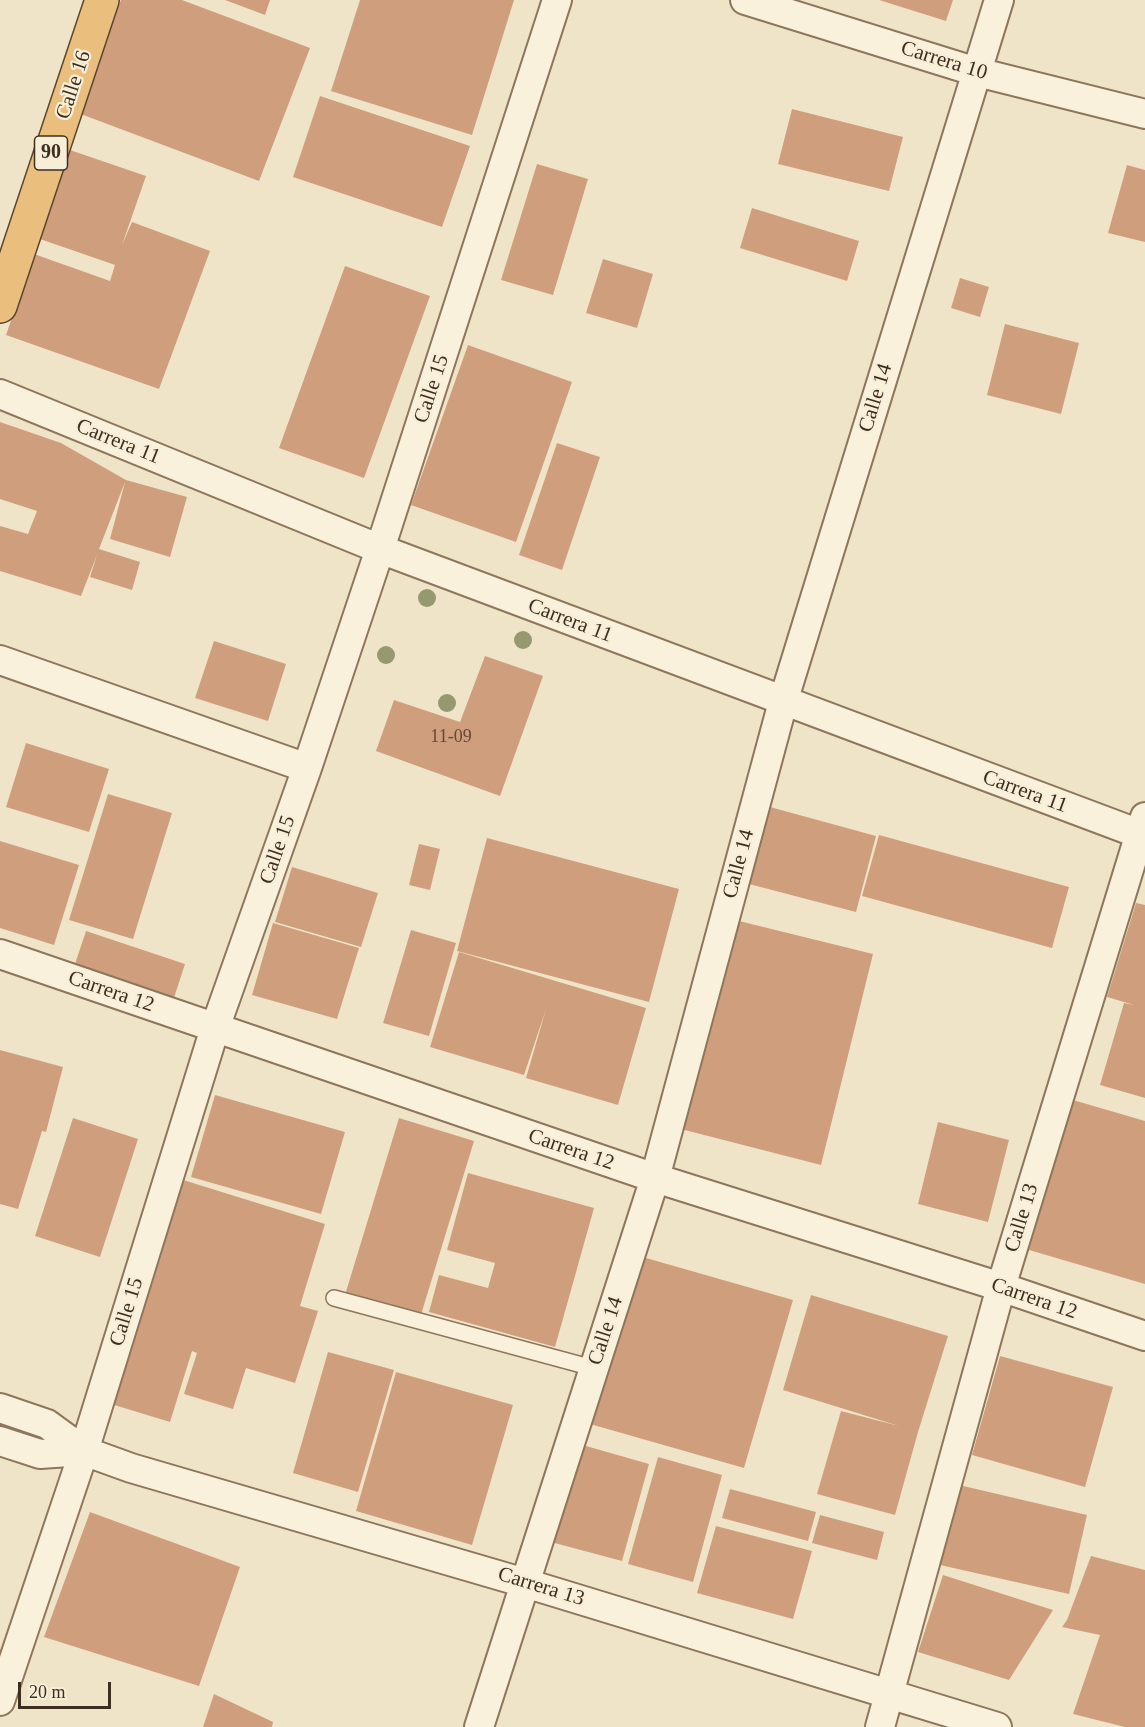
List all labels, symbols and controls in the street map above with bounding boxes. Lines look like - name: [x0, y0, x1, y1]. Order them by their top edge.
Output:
- street label: Carrera 10: [898, 36, 990, 86]
- street label: Calle 16: [51, 48, 97, 122]
- road number: 90: [34, 136, 68, 170]
- street label: Calle 15: [409, 352, 455, 426]
- street label: Calle 14: [854, 361, 898, 435]
- street label: Carrera 11: [72, 414, 164, 470]
- street label: Carrera 11: [524, 593, 616, 649]
- house number: 11-09: [430, 726, 472, 748]
- street label: Carrera 11: [979, 765, 1071, 819]
- street label: Calle 15: [255, 813, 301, 887]
- street label: Calle 14: [718, 827, 760, 901]
- street label: Carrera 12: [65, 966, 157, 1018]
- street label: Carrera 12: [525, 1124, 617, 1176]
- street label: Calle 13: [1000, 1181, 1044, 1255]
- street label: Carrera 12: [988, 1273, 1080, 1325]
- street label: Calle 15: [105, 1275, 149, 1349]
- street label: Calle 14: [583, 1294, 629, 1368]
- street label: Carrera 13: [495, 1562, 587, 1612]
- scale bar: [21, 1670, 114, 1708]
- text: 20 m: [29, 1682, 66, 1702]

